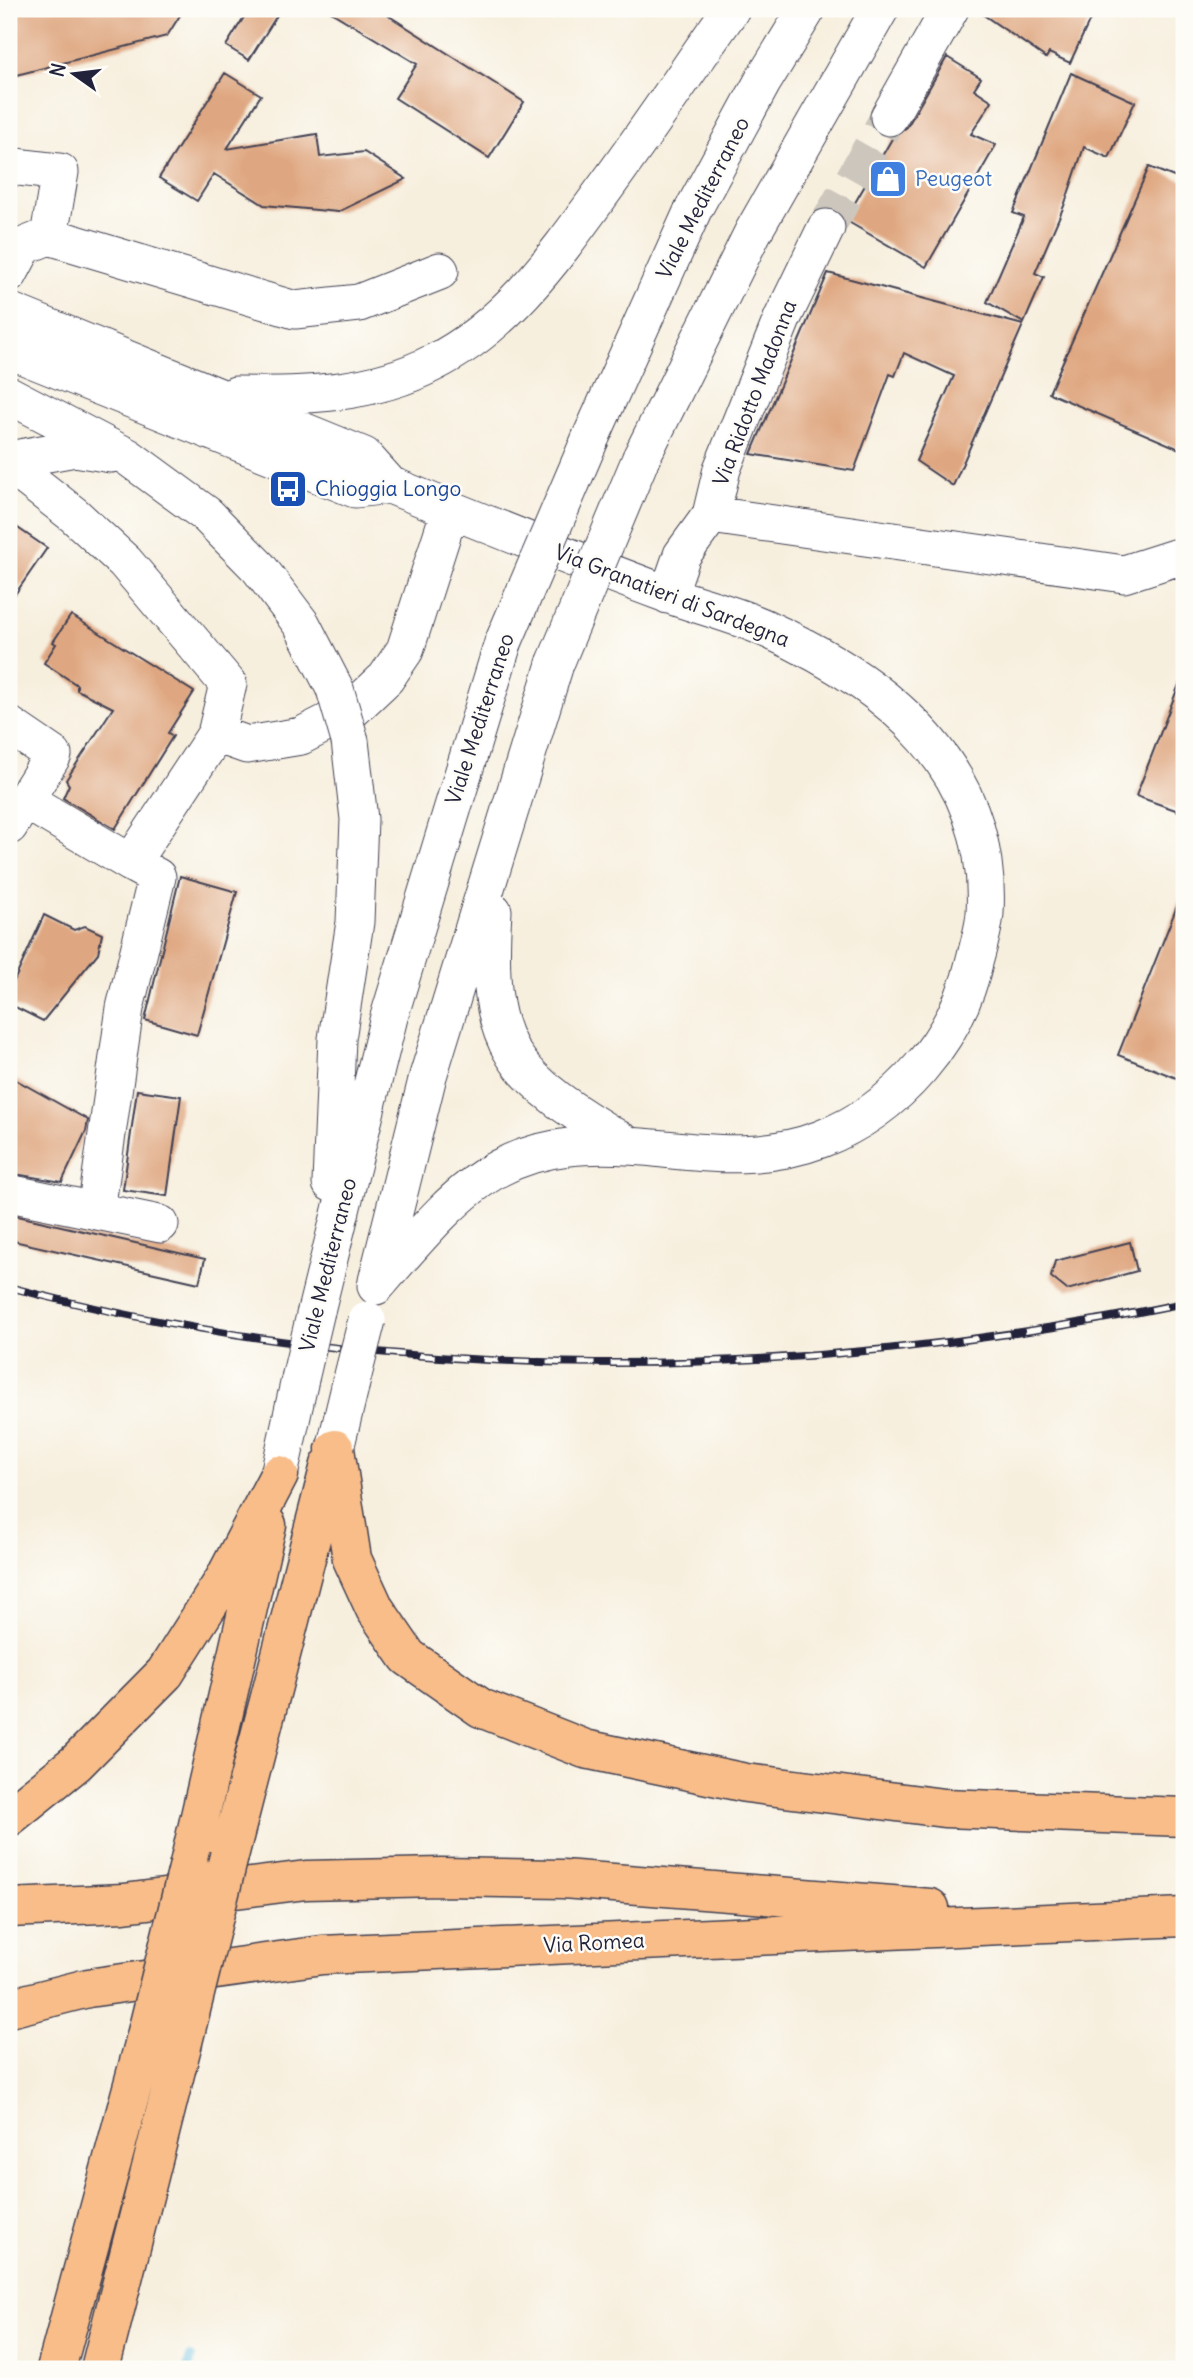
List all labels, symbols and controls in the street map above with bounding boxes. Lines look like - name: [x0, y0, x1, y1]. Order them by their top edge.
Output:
- north arrow: [38, 38, 108, 108]
- text: N: [44, 61, 71, 79]
- street label: Viale Mediterraneo: [650, 112, 755, 283]
- shop icon: Peugeot: [867, 158, 909, 200]
- place label: Peugeot: [915, 165, 992, 192]
- street label: Via Ridotto Madonna: [707, 296, 802, 490]
- bus stop icon: Chioggia Longo: [267, 468, 309, 510]
- place label: Chioggia Longo: [315, 475, 461, 502]
- street label: Via Granatieri di Sardegna: [551, 538, 793, 653]
- street label: Viale Mediterraneo: [439, 630, 520, 808]
- street label: Viale Mediterraneo: [293, 1175, 362, 1355]
- street label: Via Romea: [543, 1926, 645, 1959]

